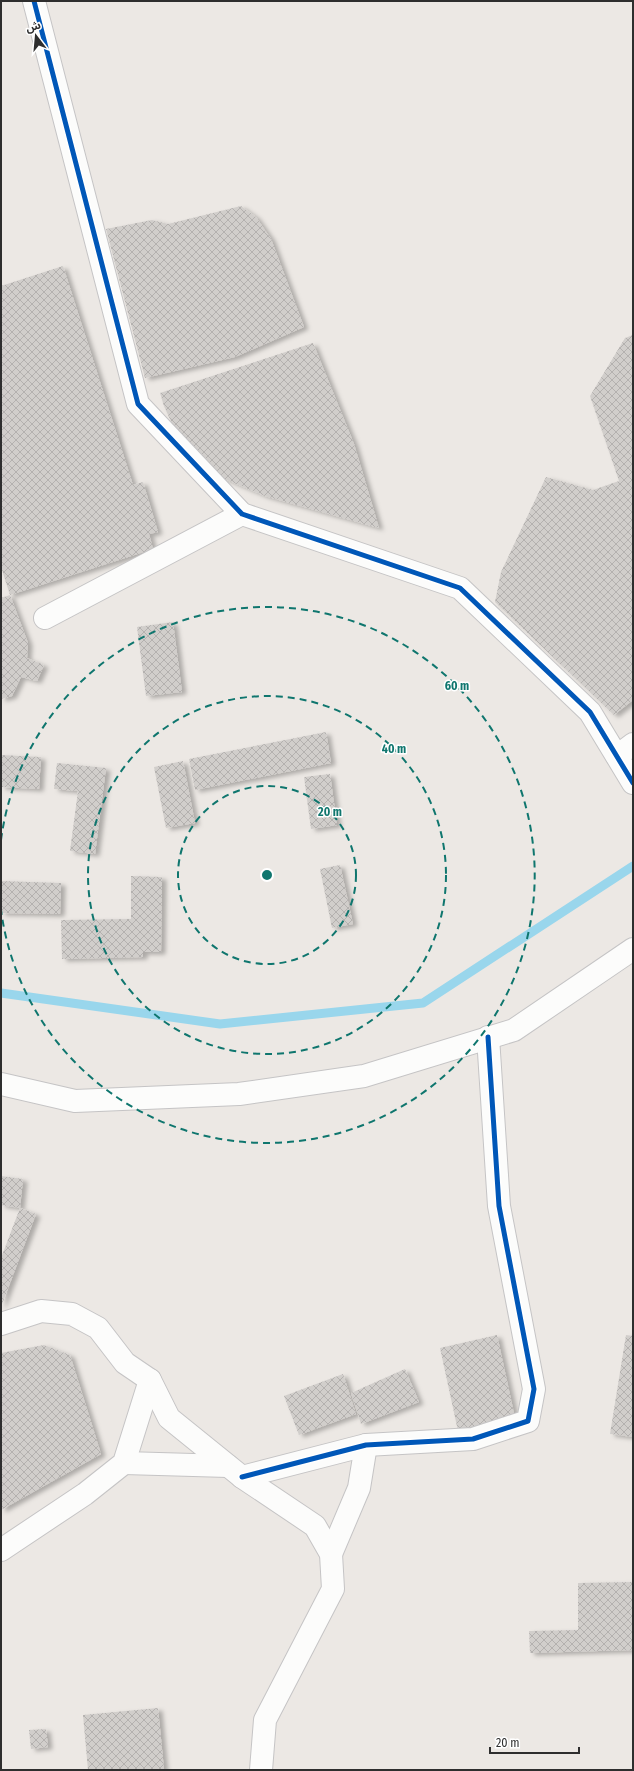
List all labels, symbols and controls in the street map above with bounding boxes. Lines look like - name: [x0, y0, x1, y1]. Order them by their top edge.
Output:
- north arrow: [16, 16, 56, 56]
- text: ش: [24, 19, 42, 35]
- text: 60 m: [445, 679, 469, 693]
- text: 40 m: [382, 742, 406, 756]
- text: 20 m: [317, 805, 342, 819]
- centre of rings: [260, 868, 274, 882]
- scale bar: [490, 1729, 579, 1755]
- text: 20 m: [496, 1736, 520, 1750]

